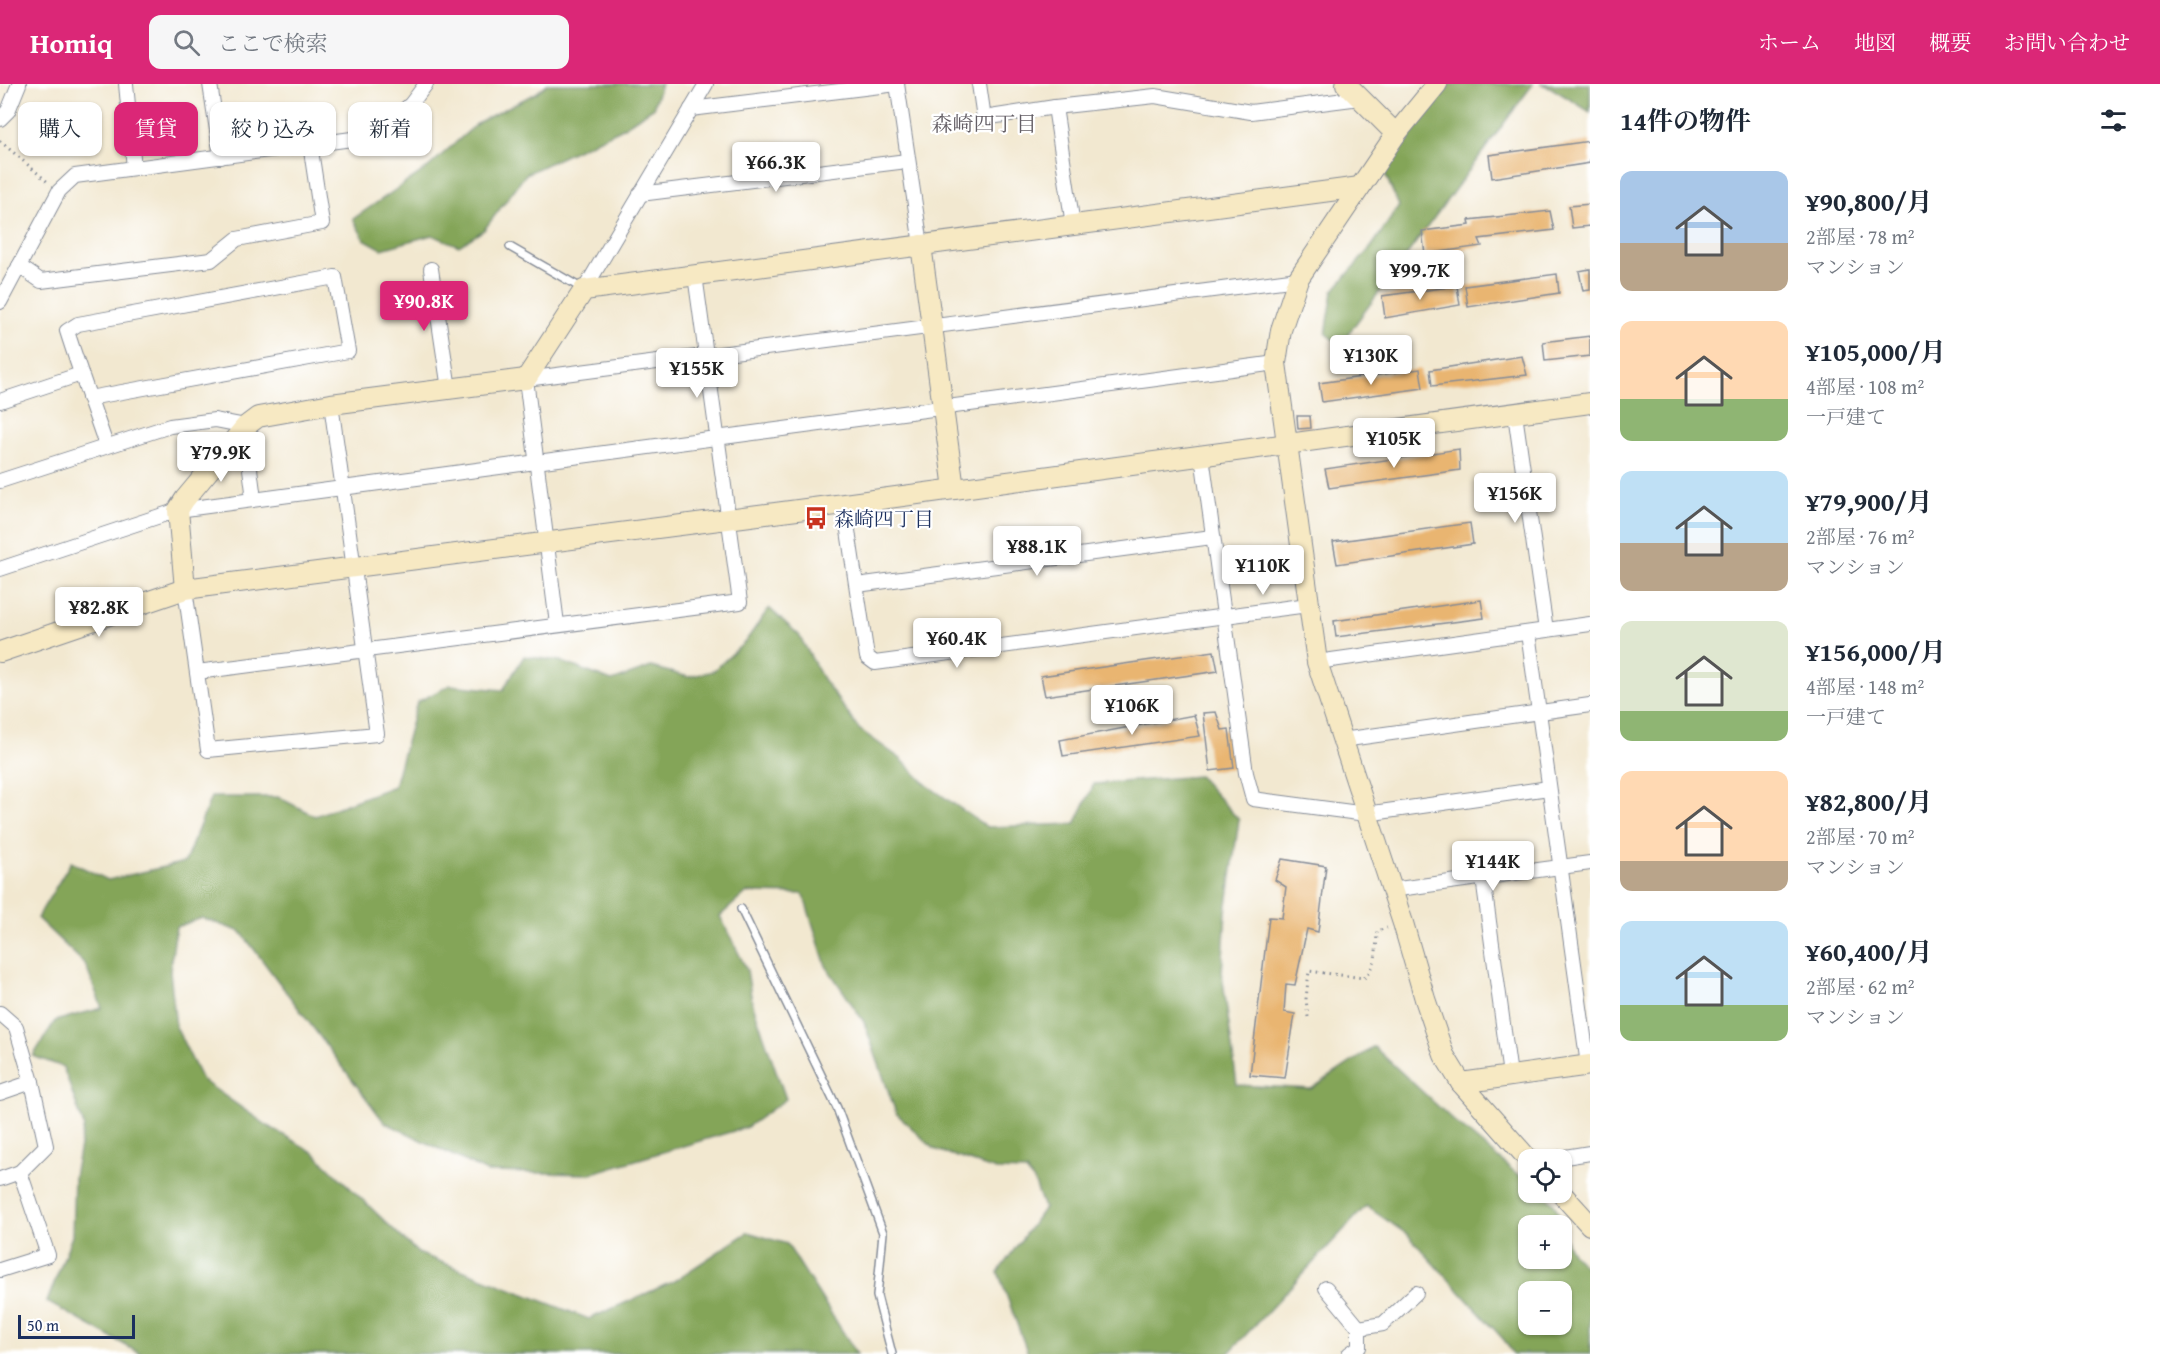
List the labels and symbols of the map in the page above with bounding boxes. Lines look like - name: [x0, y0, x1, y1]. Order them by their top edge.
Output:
- district label: 森崎四丁目: [932, 108, 1037, 139]
- pin: ¥66.3K: [727, 142, 825, 193]
- pin: ¥99.7K: [1371, 250, 1469, 301]
- pin: ¥90.8K: [375, 281, 473, 332]
- pin: ¥130K: [1329, 335, 1413, 386]
- pin: ¥155K: [655, 348, 739, 399]
- pin: ¥105K: [1352, 418, 1436, 469]
- pin: ¥79.9K: [172, 432, 270, 483]
- pin: ¥156K: [1473, 473, 1557, 524]
- place label: 森崎四丁目: [834, 504, 934, 533]
- bus stop icon: 森崎四丁目: [803, 505, 829, 531]
- pin: ¥88.1K: [988, 526, 1086, 577]
- pin: ¥110K: [1221, 545, 1305, 596]
- pin: ¥82.8K: [50, 587, 148, 638]
- pin: ¥60.4K: [908, 618, 1006, 669]
- pin: ¥106K: [1090, 685, 1174, 736]
- pin: ¥144K: [1451, 841, 1535, 892]
- scale bar: [18, 1312, 135, 1340]

